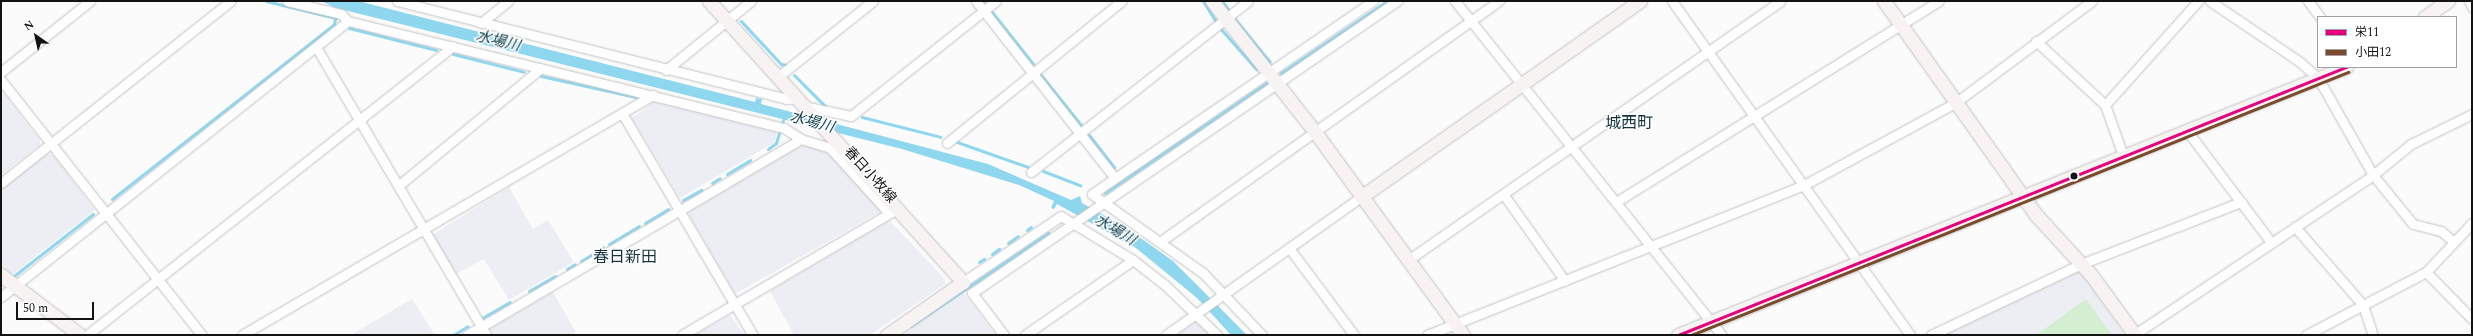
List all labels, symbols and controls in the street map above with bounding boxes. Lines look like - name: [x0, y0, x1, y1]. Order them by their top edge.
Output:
- north arrow: [16, 16, 56, 56]
- text: N: [21, 16, 37, 35]
- legend: [2317, 16, 2457, 68]
- text: 栄11: [2355, 23, 2379, 42]
- water label: 水場川: [474, 27, 522, 55]
- text: 小田12: [2355, 43, 2391, 62]
- water label: 水場川: [788, 107, 836, 137]
- district label: 城西町: [1605, 113, 1653, 133]
- street label: 春日小牧線: [840, 143, 900, 207]
- unlabelled marker: [2069, 171, 2079, 181]
- water label: 水場川: [1091, 211, 1139, 249]
- district label: 春日新田: [593, 247, 657, 267]
- scale bar: [18, 294, 96, 320]
- text: 50 m: [23, 299, 48, 318]

